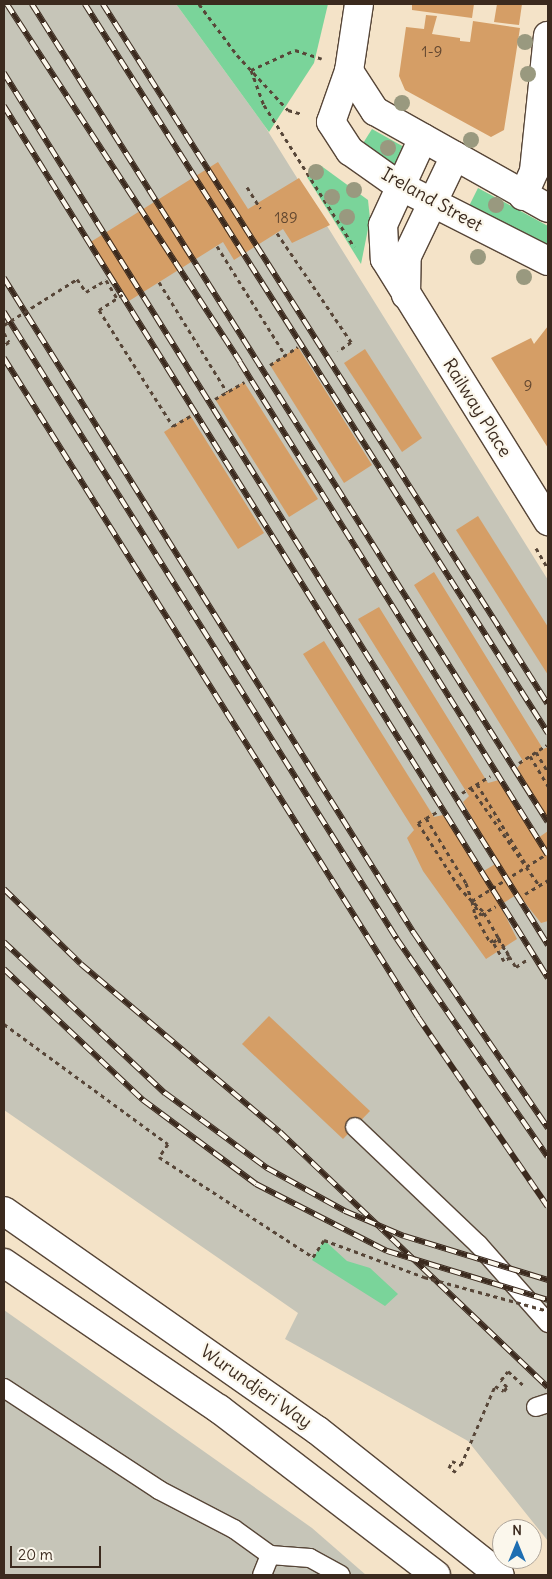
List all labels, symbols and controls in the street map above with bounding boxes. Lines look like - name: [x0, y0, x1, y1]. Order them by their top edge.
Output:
- house number: 1-9: [422, 43, 442, 61]
- street label: Ireland Street: [378, 163, 486, 237]
- house number: 189: [274, 209, 298, 227]
- street label: Railway Place: [438, 355, 516, 461]
- house number: 9: [524, 377, 532, 395]
- street label: Wurundjeri Way: [196, 1341, 316, 1433]
- north arrow: [492, 1519, 542, 1569]
- text: N: [512, 1521, 522, 1539]
- scale bar: [12, 1536, 104, 1568]
- text: 20 m: [18, 1545, 53, 1564]

